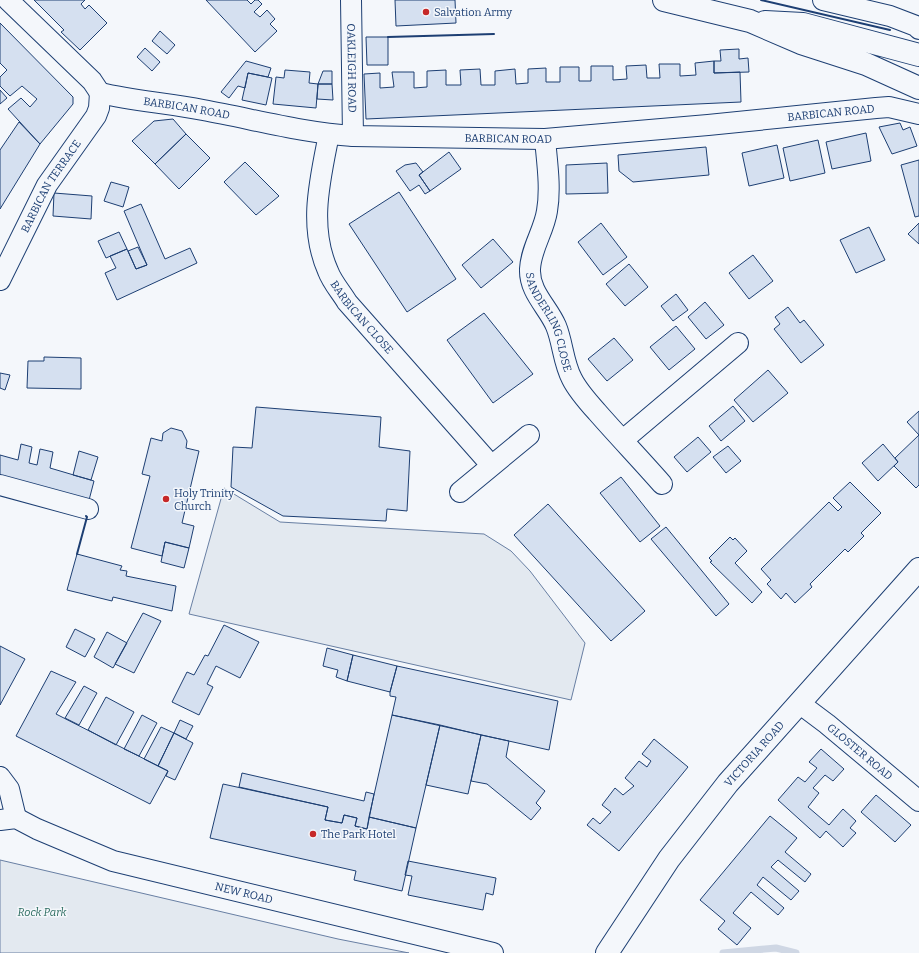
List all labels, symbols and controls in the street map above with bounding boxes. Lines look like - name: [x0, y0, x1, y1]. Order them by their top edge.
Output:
- place label: Salvation Army: [434, 6, 512, 19]
- marker: Salvation Army: [421, 7, 431, 17]
- street label: OAKLEIGH ROAD: [345, 23, 359, 113]
- street label: BARBICAN ROAD: [143, 94, 231, 122]
- street label: BARBICAN ROAD: [787, 102, 875, 123]
- street label: BARBICAN ROAD: [464, 131, 553, 146]
- street label: BARBICAN TERRACE: [18, 137, 84, 234]
- street label: SANDERLING CLOSE: [523, 272, 575, 374]
- street label: BARBICAN CLOSE: [328, 278, 396, 356]
- place label: Holy Trinity Church: [174, 487, 234, 513]
- marker: Holy Trinity Church: [161, 494, 171, 504]
- street label: VICTORIA ROAD: [721, 718, 787, 789]
- street label: GLOSTER ROAD: [825, 721, 895, 783]
- place label: The Park Hotel: [321, 828, 396, 841]
- marker: The Park Hotel: [308, 829, 318, 839]
- street label: NEW ROAD: [214, 879, 274, 906]
- park label: Rock Park: [17, 906, 68, 919]

